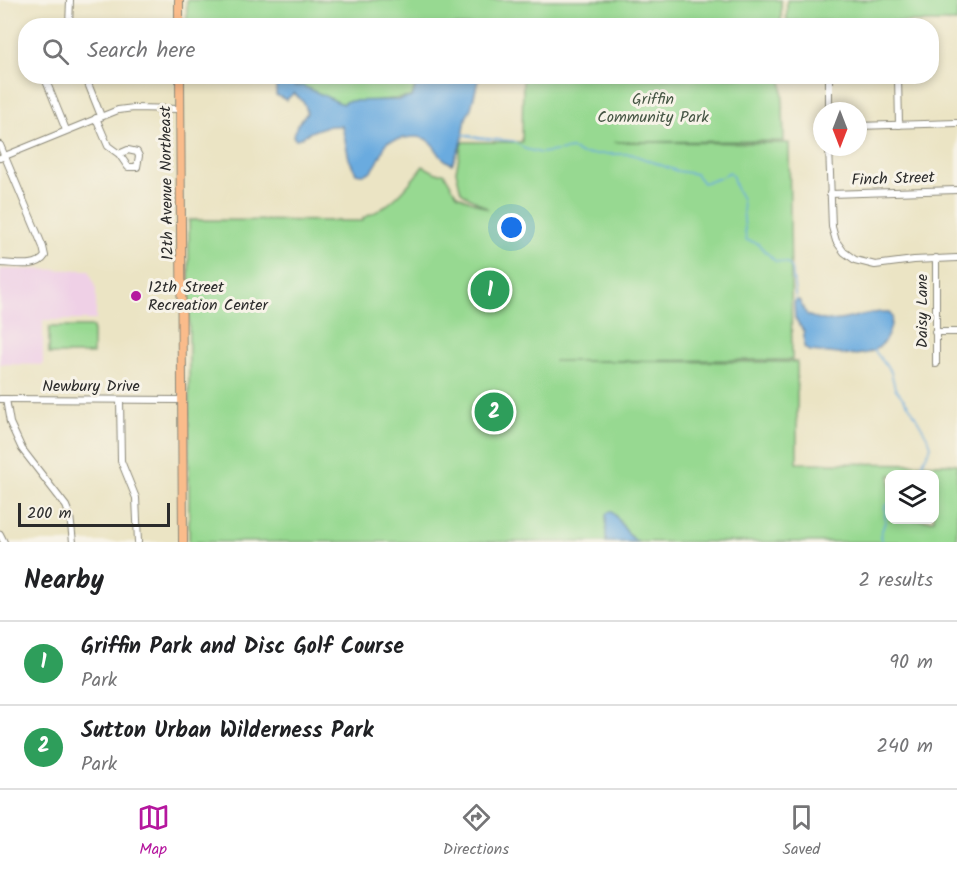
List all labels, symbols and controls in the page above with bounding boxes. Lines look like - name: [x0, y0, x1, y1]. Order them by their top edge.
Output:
- search box: [18, 18, 939, 84]
- text: Search here: [87, 34, 195, 69]
- icon: search: [39, 35, 72, 68]
- park label: Griffin Community Park: [597, 87, 709, 130]
- north arrow: [813, 102, 867, 156]
- street label: 12th Avenue Northeast: [153, 105, 181, 261]
- street label: Finch Street: [851, 165, 936, 193]
- your location: [497, 213, 526, 242]
- pin: 1: [470, 268, 510, 312]
- street label: Daisy Lane: [910, 274, 935, 348]
- place label: 12th Street Recreation Center: [148, 275, 270, 318]
- marker: 12th Street Recreation Center: [129, 289, 143, 303]
- street label: Newbury Drive: [42, 374, 140, 399]
- pin: 2: [474, 390, 514, 434]
- map controls: [885, 470, 939, 524]
- button: layers: [885, 470, 939, 524]
- scale bar: [18, 500, 170, 528]
- text: 200 m: [27, 501, 71, 526]
- text: Nearby: [24, 560, 104, 602]
- text: 2 results: [858, 565, 933, 597]
- text: Griffin Park and Disc Golf Course: [81, 630, 404, 665]
- text: 1: [40, 647, 47, 679]
- text: 90 m: [889, 647, 933, 679]
- text: Park: [81, 665, 117, 697]
- text: Sutton Urban Wilderness Park: [81, 714, 373, 749]
- text: 2: [38, 731, 49, 763]
- text: 240 m: [876, 731, 933, 763]
- text: Park: [81, 749, 117, 781]
- tab: Map: [137, 801, 170, 862]
- tab: Directions: [443, 801, 509, 862]
- tab: Saved: [782, 801, 820, 862]

